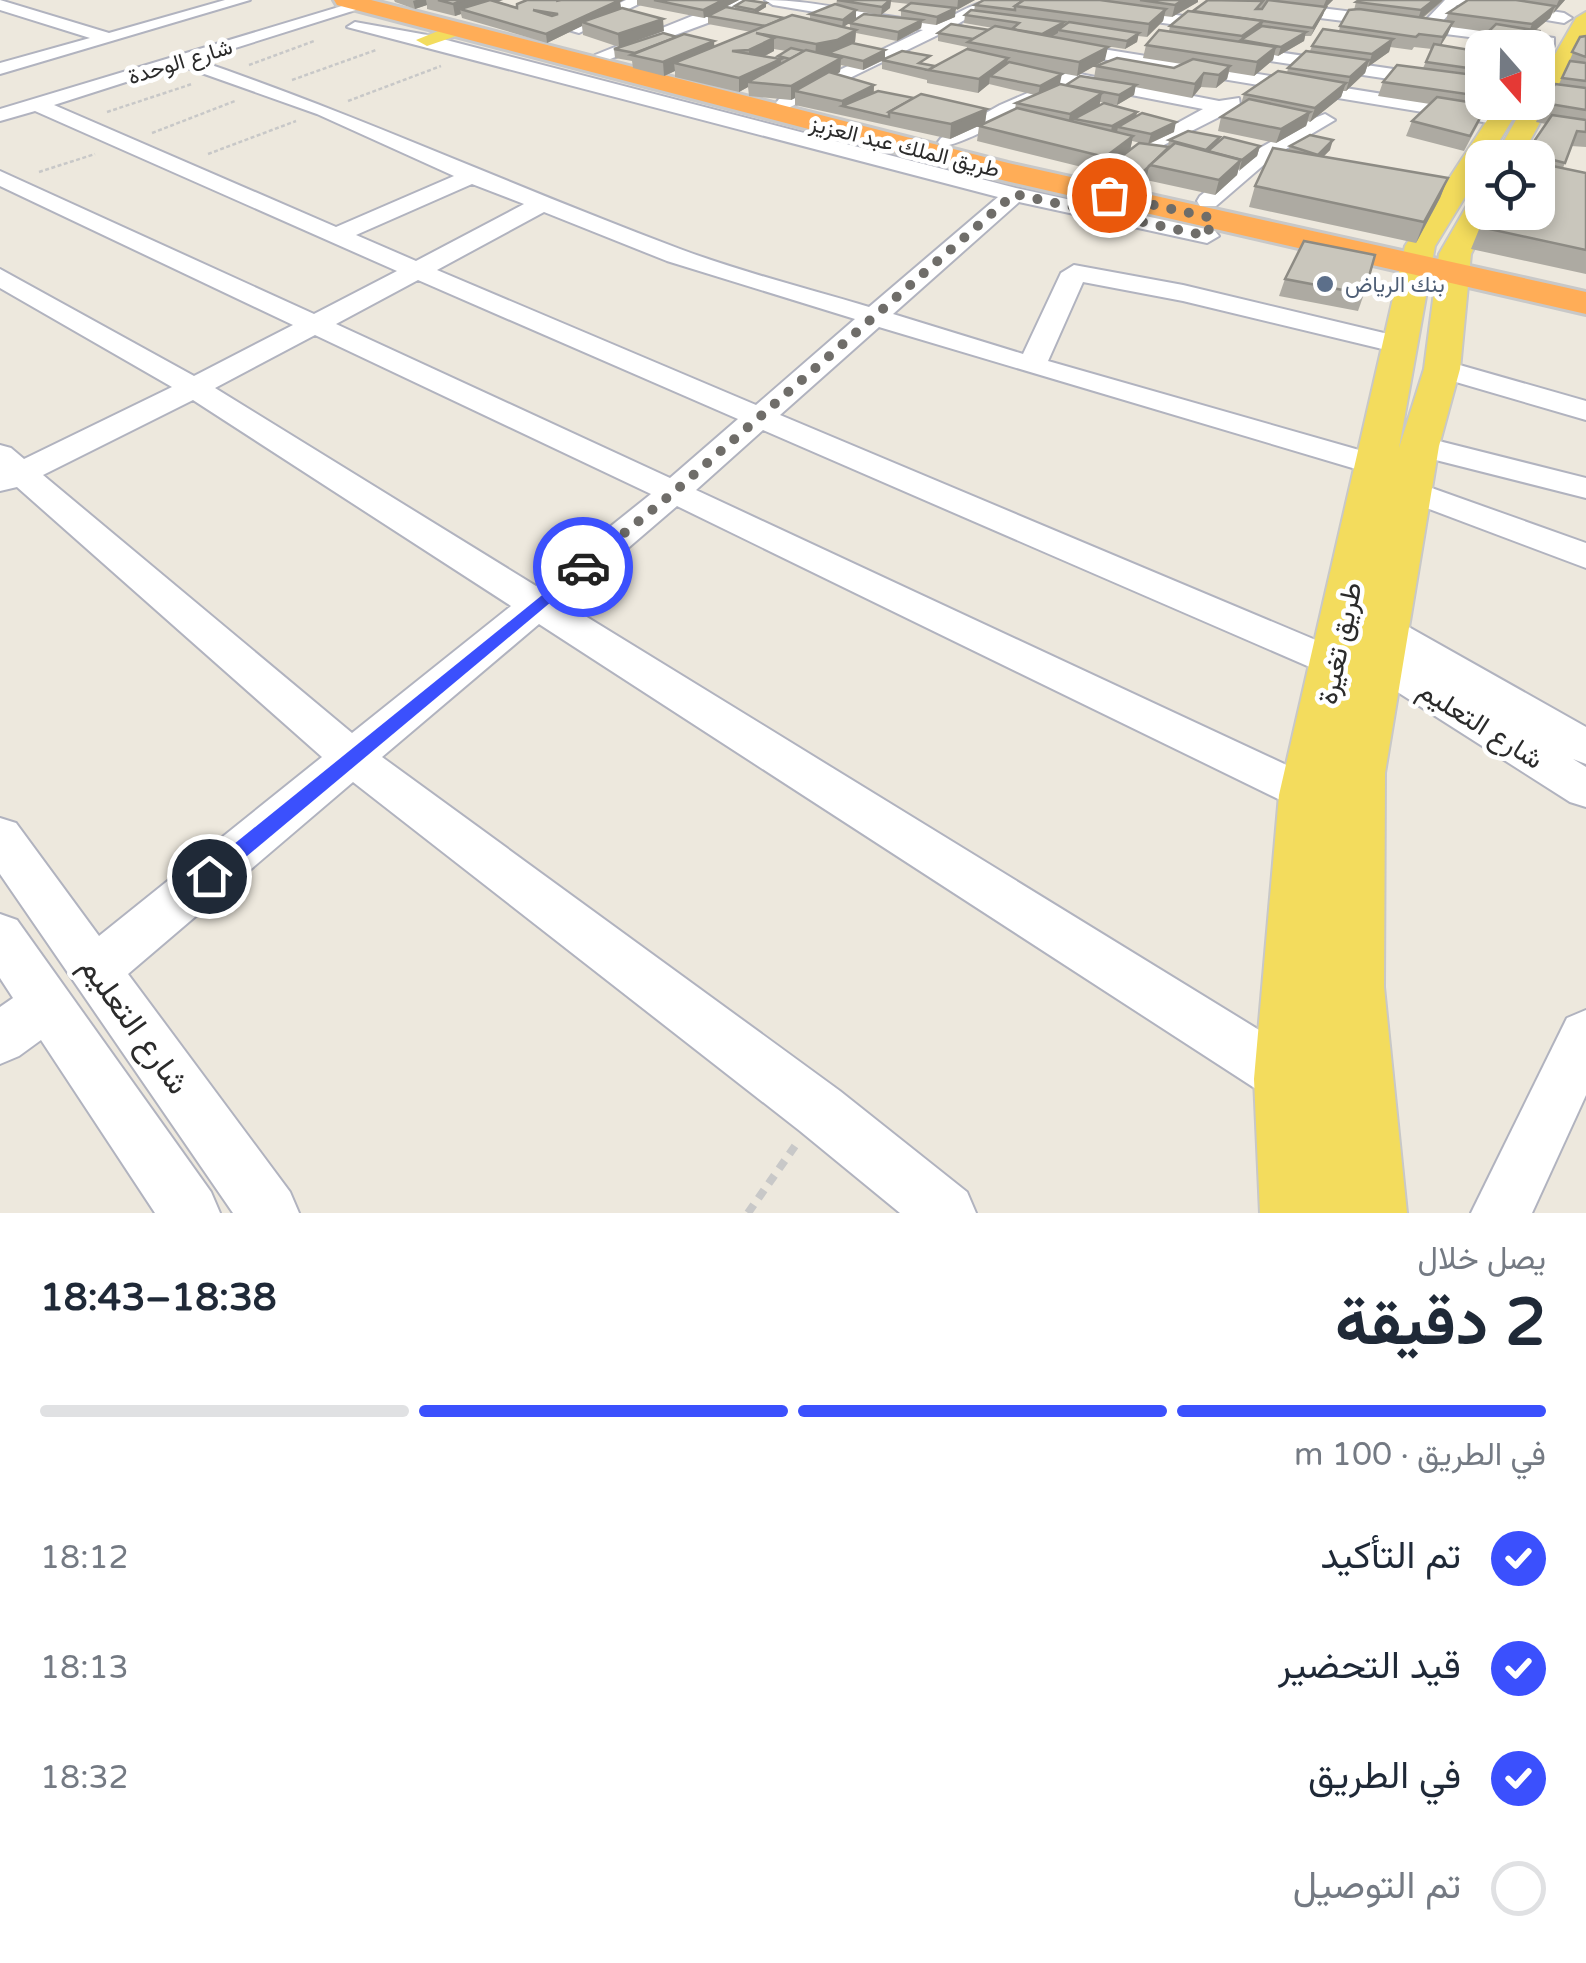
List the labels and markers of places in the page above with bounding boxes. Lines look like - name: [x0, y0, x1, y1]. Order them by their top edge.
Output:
- pin: [1067, 153, 1152, 238]
- place label: بنك الرياض: [1345, 272, 1445, 298]
- marker: بنك الرياض: [1314, 273, 1336, 295]
- pin: [167, 834, 252, 919]

